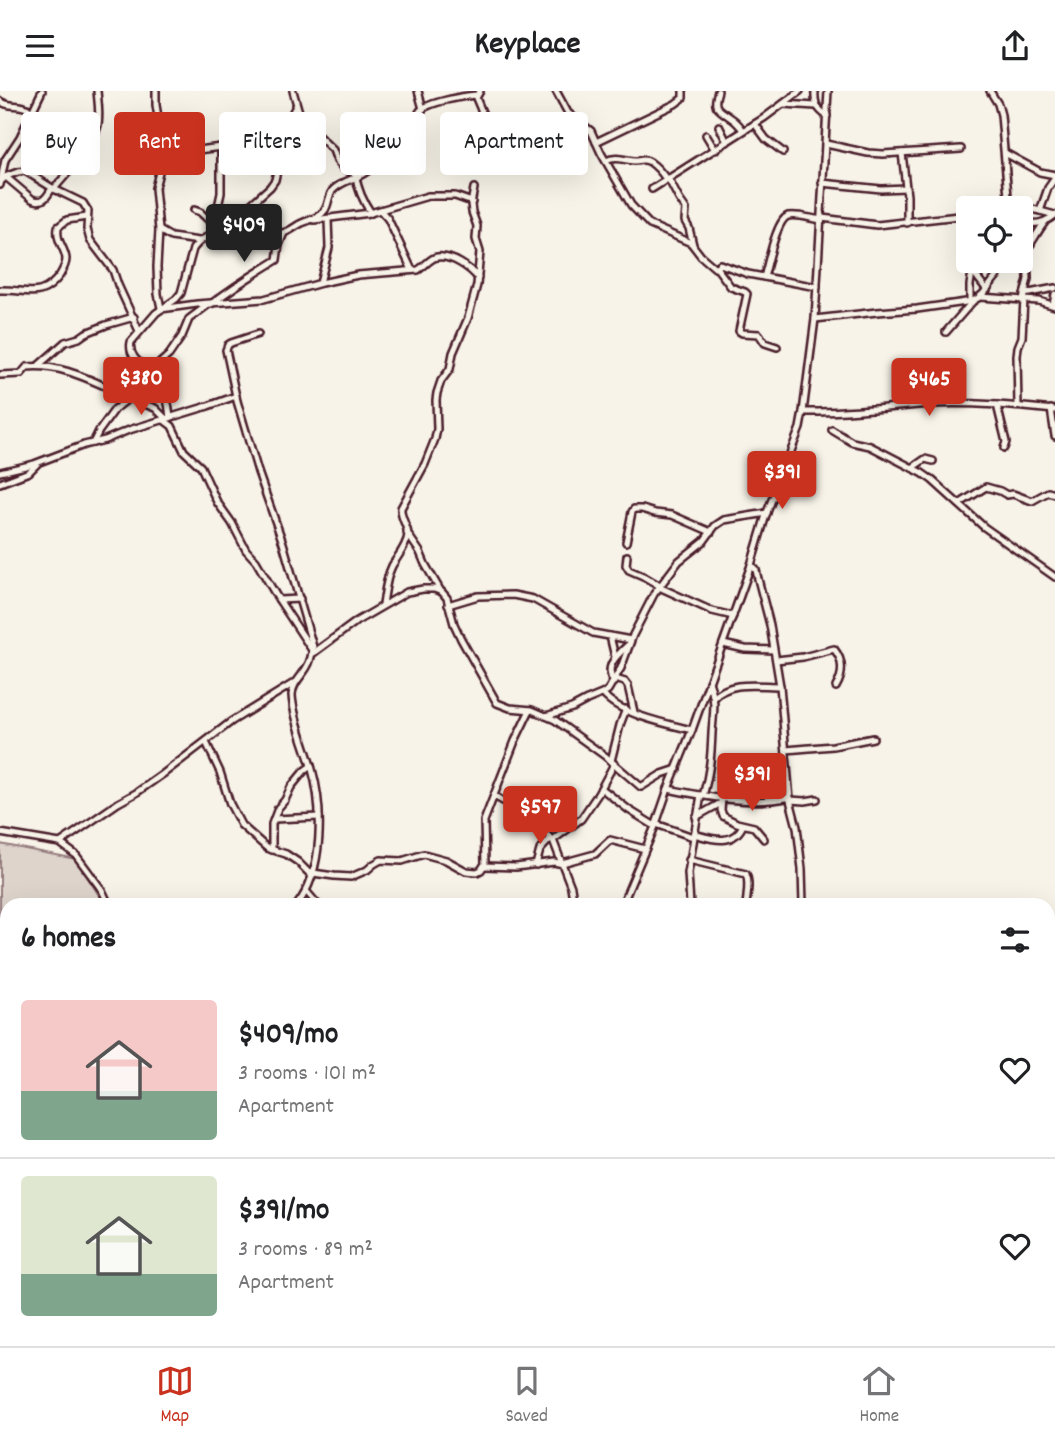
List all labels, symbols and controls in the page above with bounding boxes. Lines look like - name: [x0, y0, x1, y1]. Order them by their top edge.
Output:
- text: Keyplace: [474, 23, 581, 69]
- icon: menu: [21, 27, 59, 65]
- icon: share: [996, 27, 1034, 65]
- chip: Buy: [21, 112, 100, 175]
- chip: Rent: [114, 112, 205, 175]
- chip: Filters: [219, 112, 326, 175]
- chip: New: [340, 112, 426, 175]
- chip: Apartment: [440, 112, 588, 175]
- map controls: [956, 196, 1033, 273]
- button: locate: [956, 196, 1033, 273]
- pin: $409: [203, 205, 285, 264]
- text: $409: [222, 210, 266, 243]
- pin: $380: [100, 357, 182, 417]
- pin: $465: [888, 359, 970, 418]
- text: $380: [119, 363, 163, 396]
- text: $465: [907, 364, 951, 397]
- pin: $391: [741, 451, 823, 511]
- text: $391: [763, 457, 801, 490]
- pin: $391: [711, 753, 793, 813]
- text: $391: [733, 759, 771, 792]
- pin: $597: [499, 787, 581, 846]
- text: $597: [519, 792, 561, 825]
- text: 6 homes: [21, 919, 116, 962]
- icon: filters: [996, 921, 1034, 959]
- text: $409/mo: [238, 1015, 338, 1058]
- icon: home: [77, 1028, 161, 1112]
- icon: heart: [996, 1051, 1034, 1089]
- text: 3 rooms · 101 m²: [238, 1058, 376, 1091]
- text: Apartment: [238, 1091, 334, 1124]
- text: $391/mo: [238, 1191, 329, 1234]
- icon: home: [77, 1204, 161, 1288]
- icon: heart: [996, 1227, 1034, 1265]
- text: 3 rooms · 89 m²: [238, 1234, 373, 1267]
- text: Apartment: [238, 1267, 334, 1300]
- tab: Map: [156, 1362, 194, 1431]
- tab: Saved: [505, 1362, 548, 1431]
- tab: Home: [860, 1362, 899, 1431]

